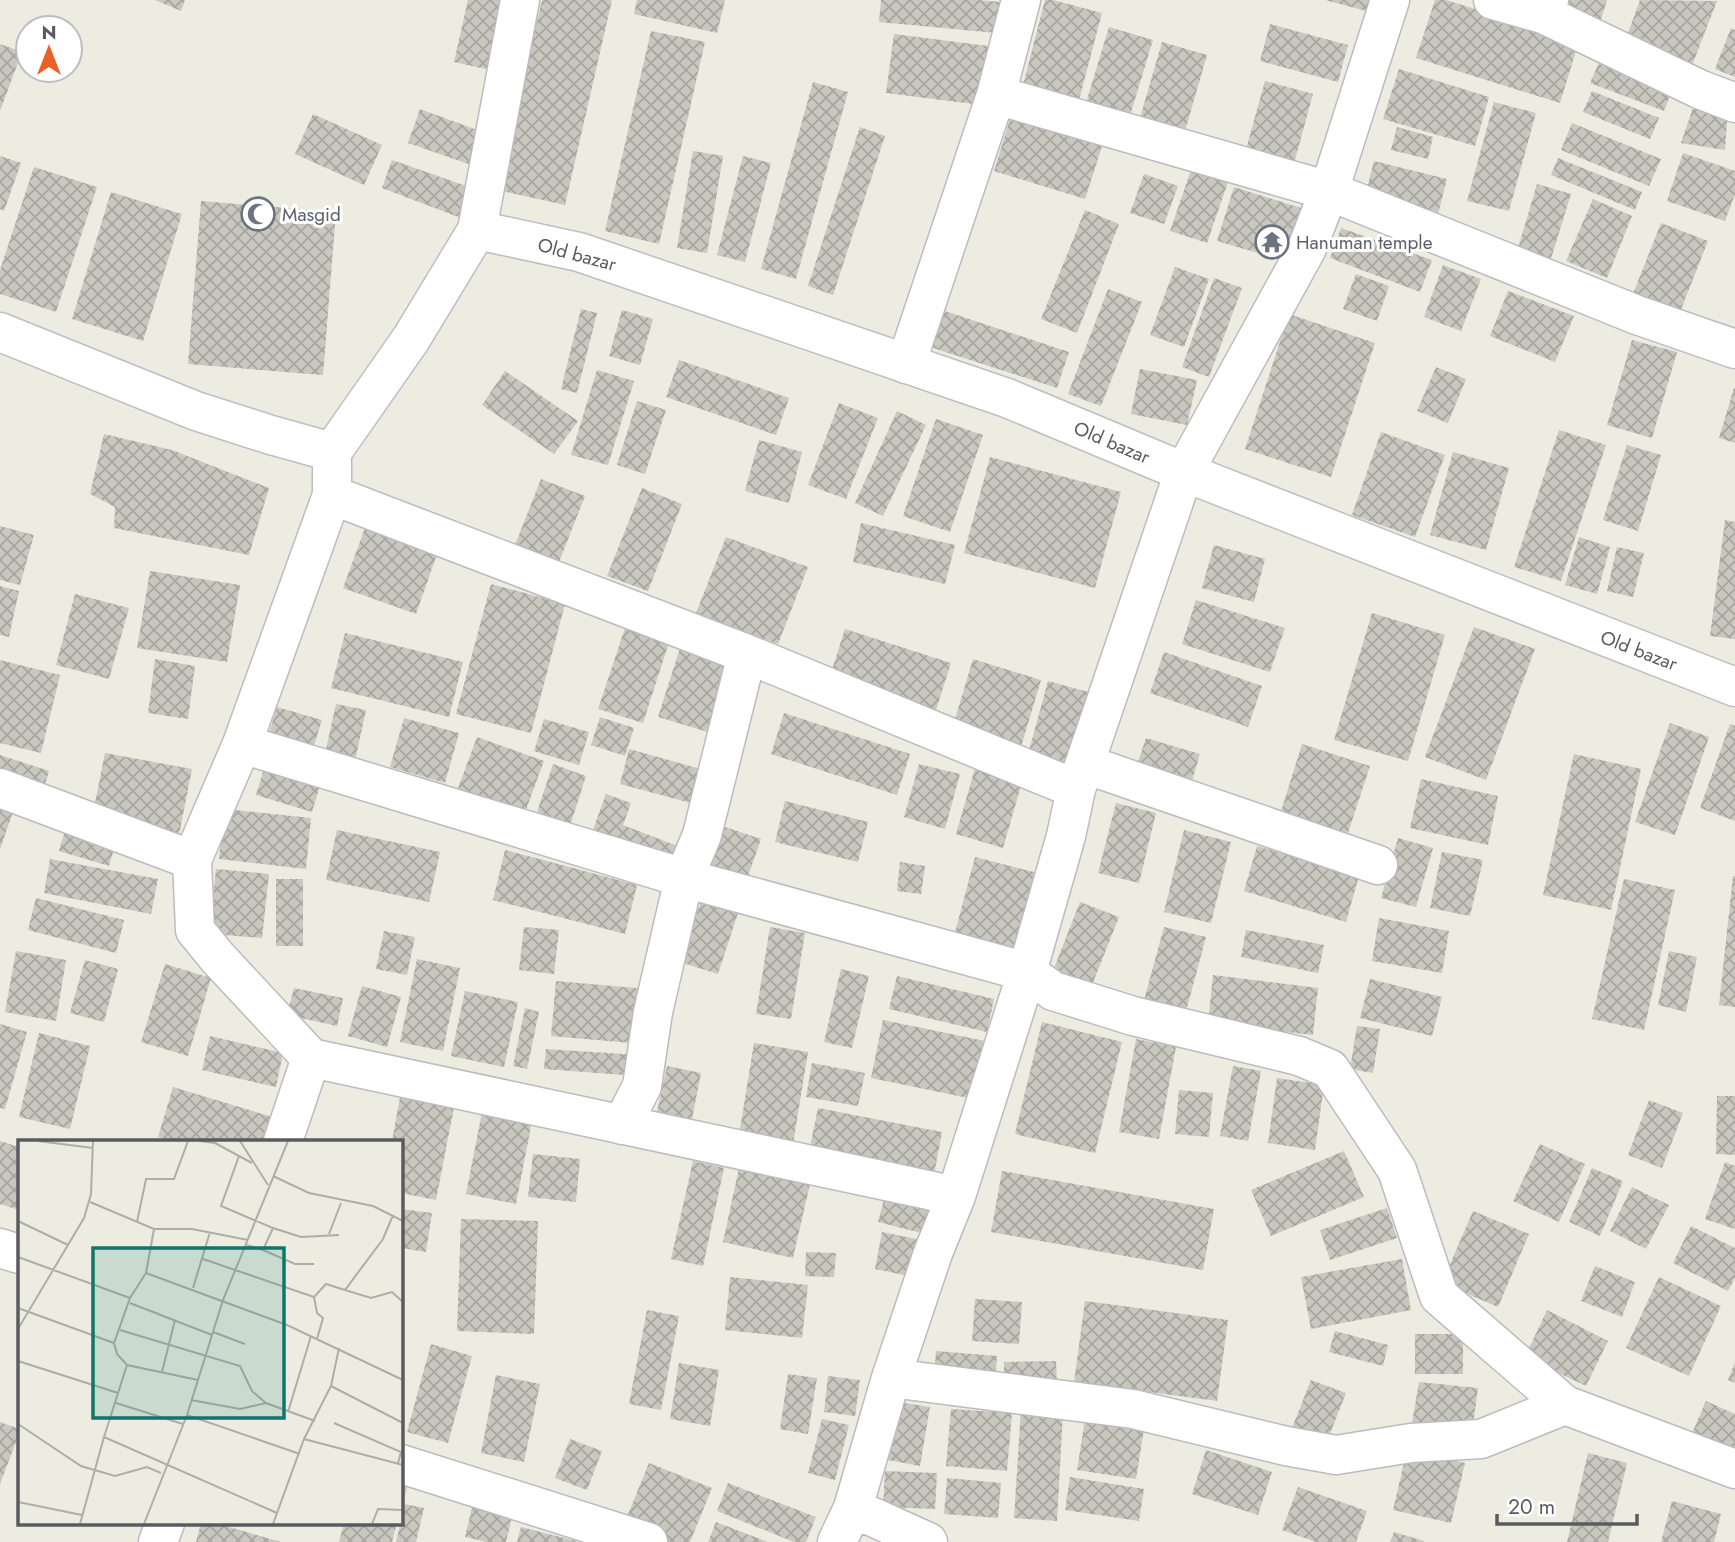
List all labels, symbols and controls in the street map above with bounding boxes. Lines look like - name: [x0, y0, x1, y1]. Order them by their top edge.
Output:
- north arrow: [14, 14, 84, 84]
- text: N: [41, 19, 57, 46]
- mosque icon: Masgid: [239, 195, 277, 233]
- place label: Masgid: [282, 201, 341, 228]
- temple icon: Hanuman temple: [1253, 223, 1291, 261]
- place label: Hanuman temple: [1296, 229, 1433, 256]
- street label: Old bazar: [535, 231, 620, 278]
- street label: Old bazar: [1070, 414, 1154, 471]
- street label: Old bazar: [1597, 623, 1682, 678]
- inset map: [18, 1140, 402, 1524]
- scale bar: [1497, 1482, 1637, 1526]
- text: 20 m: [1508, 1492, 1555, 1522]

